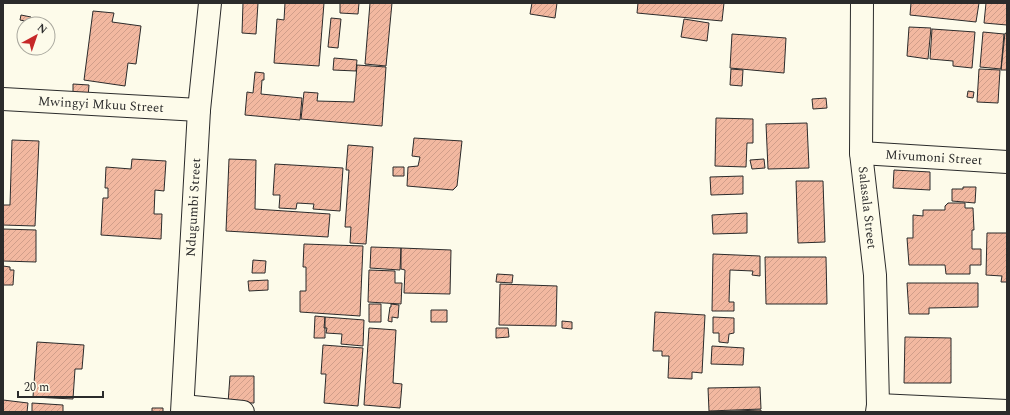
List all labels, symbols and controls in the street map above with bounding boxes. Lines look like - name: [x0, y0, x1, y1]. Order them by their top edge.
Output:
- north arrow: [16, 16, 56, 56]
- text: N: [33, 19, 51, 38]
- street label: Mwingyi Mkuu Street: [37, 91, 165, 118]
- street label: Mivumoni Street: [885, 145, 983, 170]
- street label: Ndugumbi Street: [181, 157, 206, 257]
- street label: Salasala Street: [853, 165, 882, 250]
- scale bar: [18, 373, 103, 399]
- text: 20 m: [24, 378, 49, 397]

